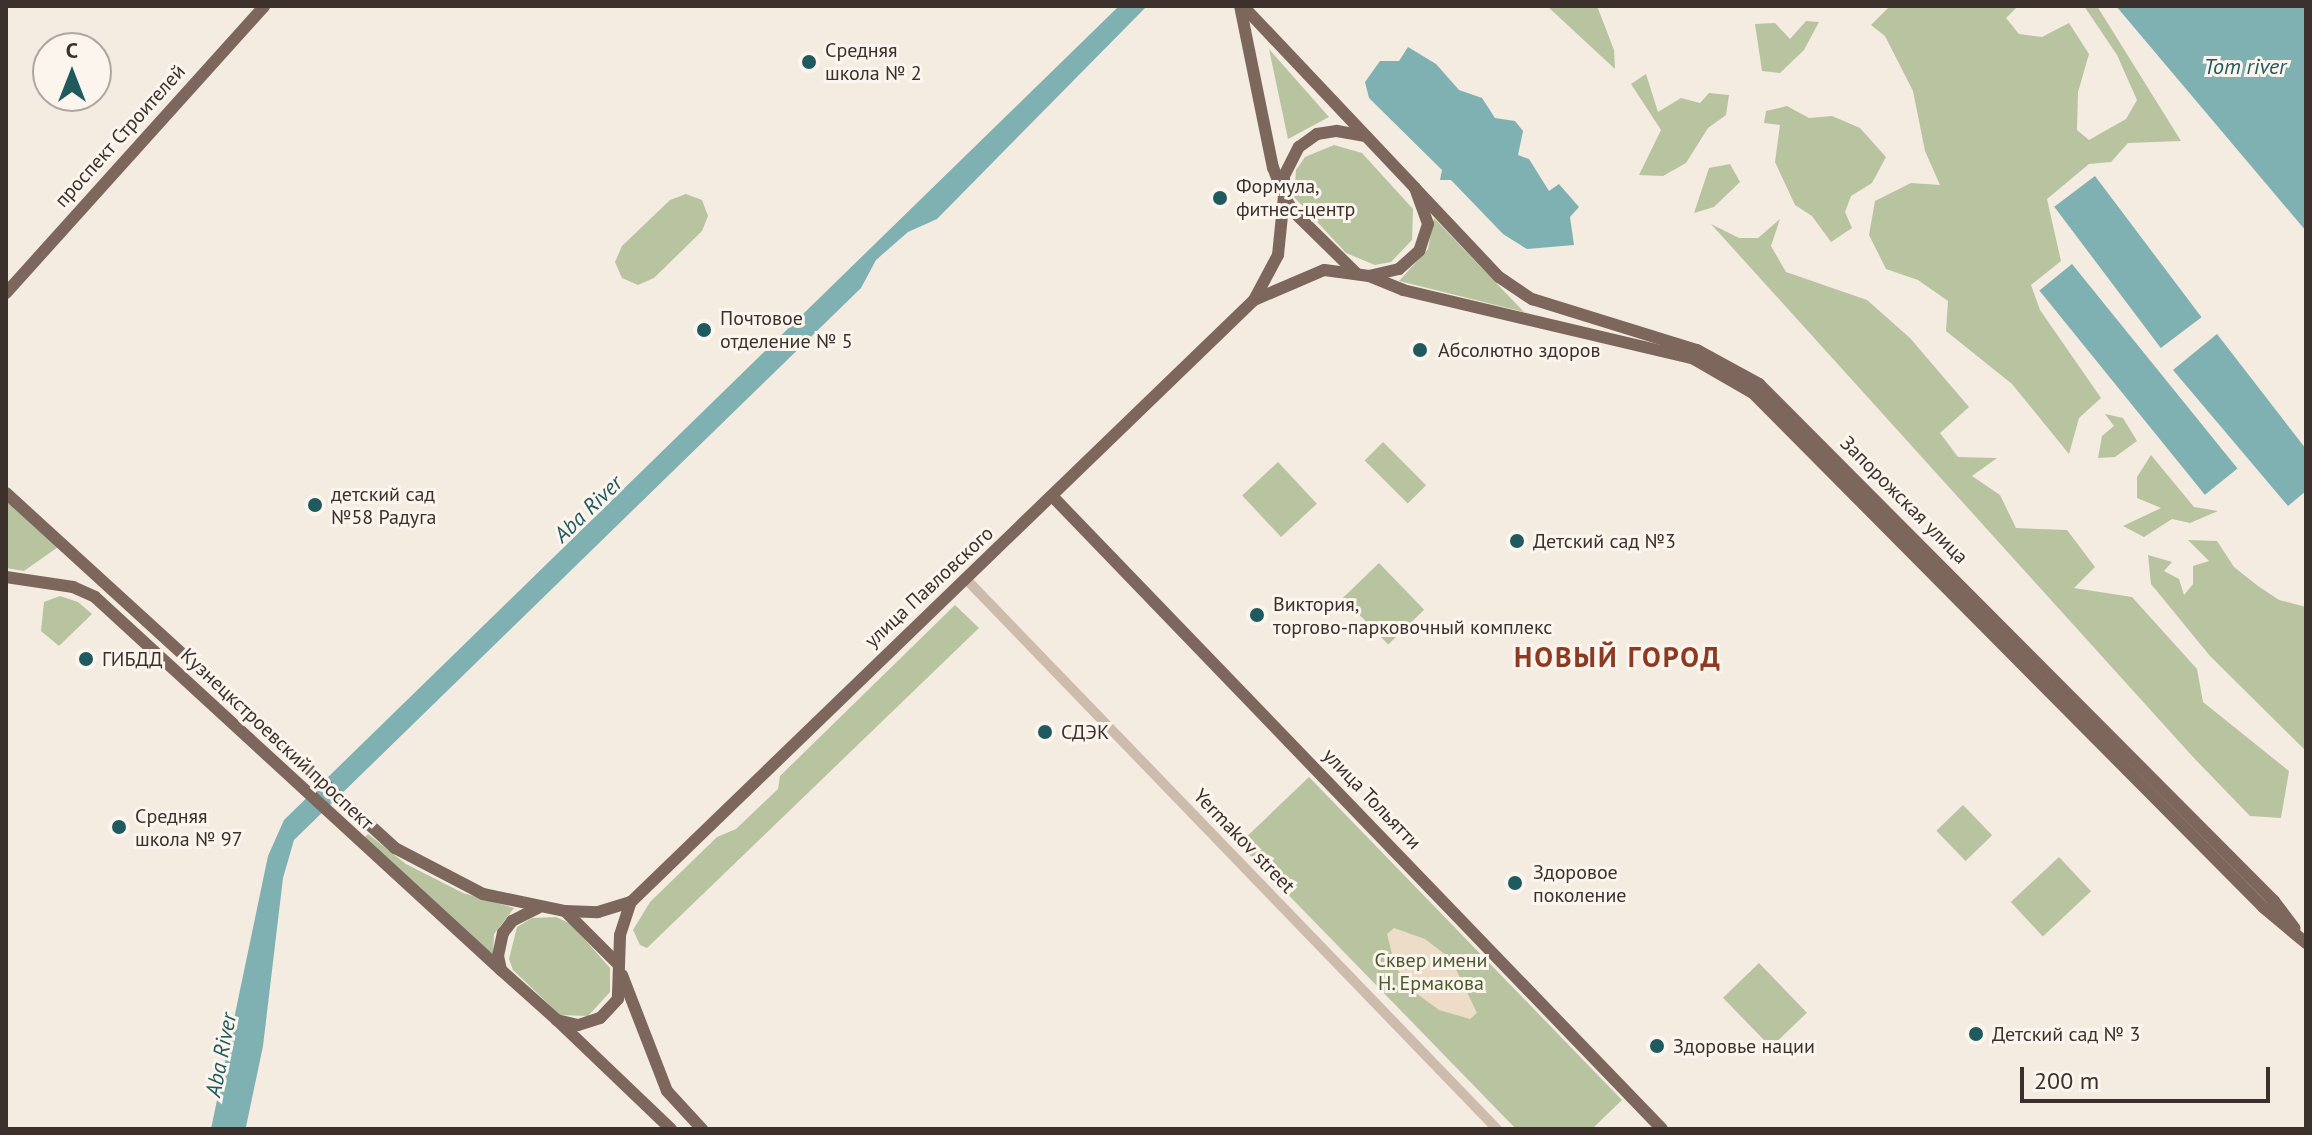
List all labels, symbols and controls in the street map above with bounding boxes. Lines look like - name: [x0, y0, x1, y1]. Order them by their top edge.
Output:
- north arrow: [32, 32, 112, 112]
- text: С: [66, 36, 78, 64]
- place label: Средняя школа № 2: [825, 38, 922, 85]
- marker: Средняя школа № 2: [800, 53, 818, 71]
- water label: Tom river: [2204, 54, 2286, 80]
- street label: проспект Строителей: [49, 60, 191, 212]
- place label: Формула, фитнес-центр: [1236, 174, 1355, 221]
- marker: Формула, фитнес-центр: [1211, 189, 1229, 207]
- place label: Почтовое отделение № 5: [720, 306, 853, 353]
- marker: Почтовое отделение № 5: [695, 321, 713, 339]
- place label: Абсолютно здоров: [1438, 338, 1600, 362]
- marker: Абсолютно здоров: [1409, 339, 1431, 361]
- street label: Запорожская улица: [1835, 431, 1973, 569]
- water label: Aba River: [548, 470, 628, 548]
- place label: детский сад №58 Радуга: [331, 482, 436, 529]
- marker: детский сад №58 Радуга: [306, 496, 324, 514]
- street label: улица Павловского: [860, 521, 998, 653]
- place label: Детский сад №3: [1533, 529, 1676, 553]
- marker: Детский сад №3: [1508, 532, 1526, 550]
- place label: Виктория, торгово-парковочный комплекс: [1273, 592, 1552, 639]
- marker: Виктория, торгово-парковочный комплекс: [1248, 606, 1266, 624]
- district label: НОВЫЙ ГОРОД: [1514, 640, 1722, 674]
- street label: Кузнецкстроевский проспект: [175, 643, 379, 835]
- place label: ГИБДД: [102, 647, 163, 671]
- marker: ГИБДД: [77, 650, 95, 668]
- place label: СДЭК: [1061, 720, 1109, 744]
- marker: СДЭК: [1036, 723, 1054, 741]
- street label: улица Тольятти: [1318, 743, 1426, 855]
- street label: Yermakov street: [1188, 784, 1300, 898]
- place label: Средняя школа № 97: [135, 804, 243, 851]
- marker: Средняя школа № 97: [110, 818, 128, 836]
- place label: Здоровое поколение: [1533, 860, 1626, 907]
- marker: Здоровое поколение: [1504, 872, 1526, 894]
- park label: Сквер имени Н. Ермакова: [1375, 948, 1487, 995]
- water label: Aba River: [200, 1011, 242, 1099]
- place label: Детский сад № 3: [1992, 1022, 2140, 1046]
- marker: Детский сад № 3: [1967, 1025, 1985, 1043]
- place label: Здоровье нации: [1673, 1034, 1815, 1058]
- marker: Здоровье нации: [1648, 1037, 1666, 1055]
- scale bar: [2024, 1051, 2274, 1101]
- text: 200 m: [2034, 1065, 2099, 1096]

